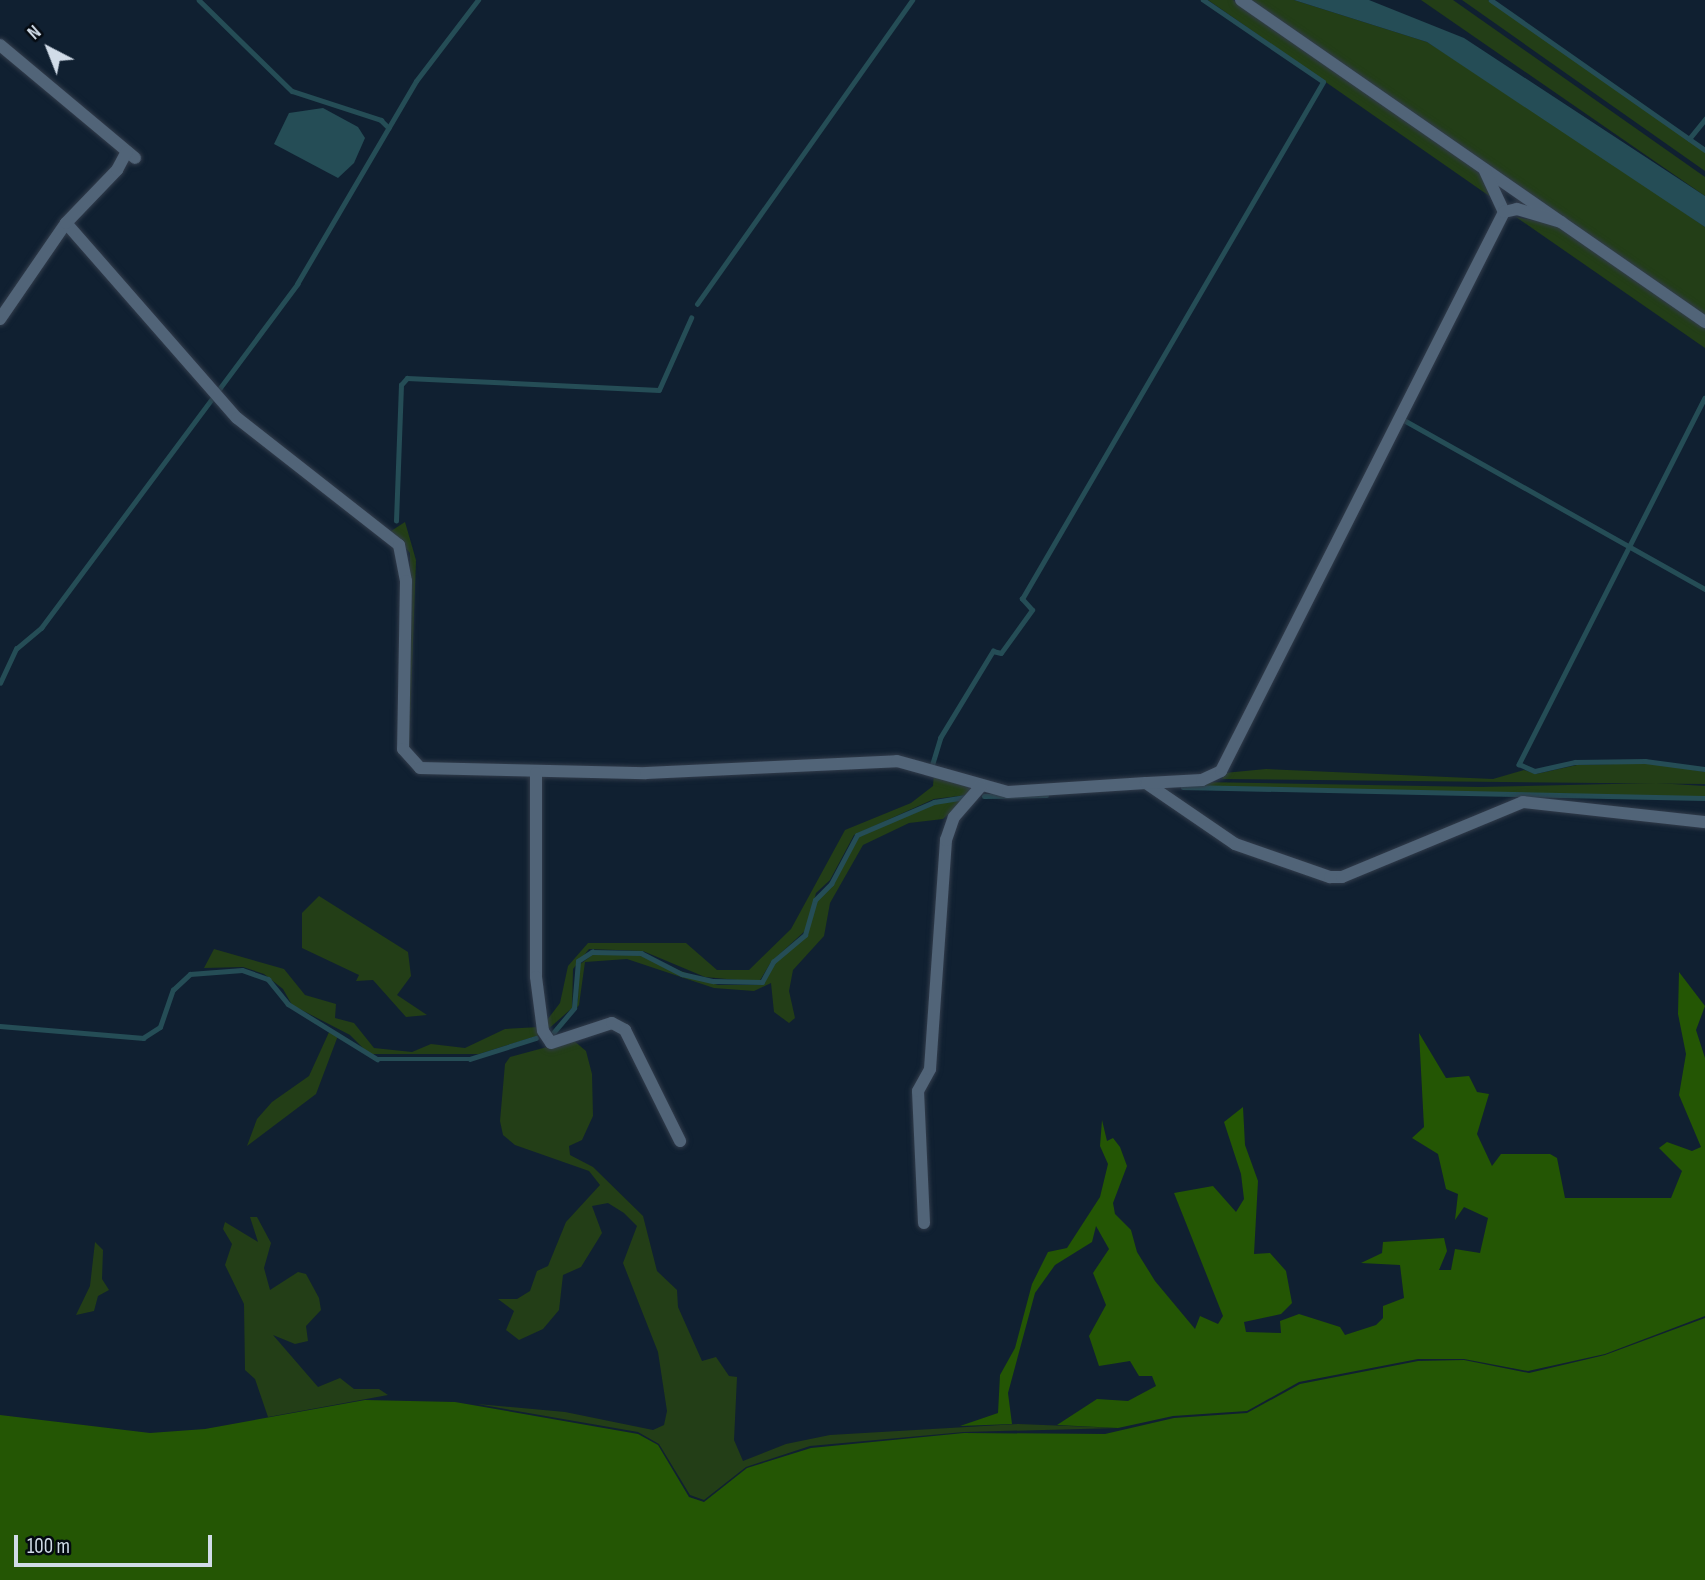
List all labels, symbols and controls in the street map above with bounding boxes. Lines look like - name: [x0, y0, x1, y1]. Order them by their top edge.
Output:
- north arrow: [14, 14, 84, 84]
- text: N: [23, 21, 46, 45]
- scale bar: [18, 1520, 215, 1564]
- text: 100 m: [27, 1534, 70, 1559]

